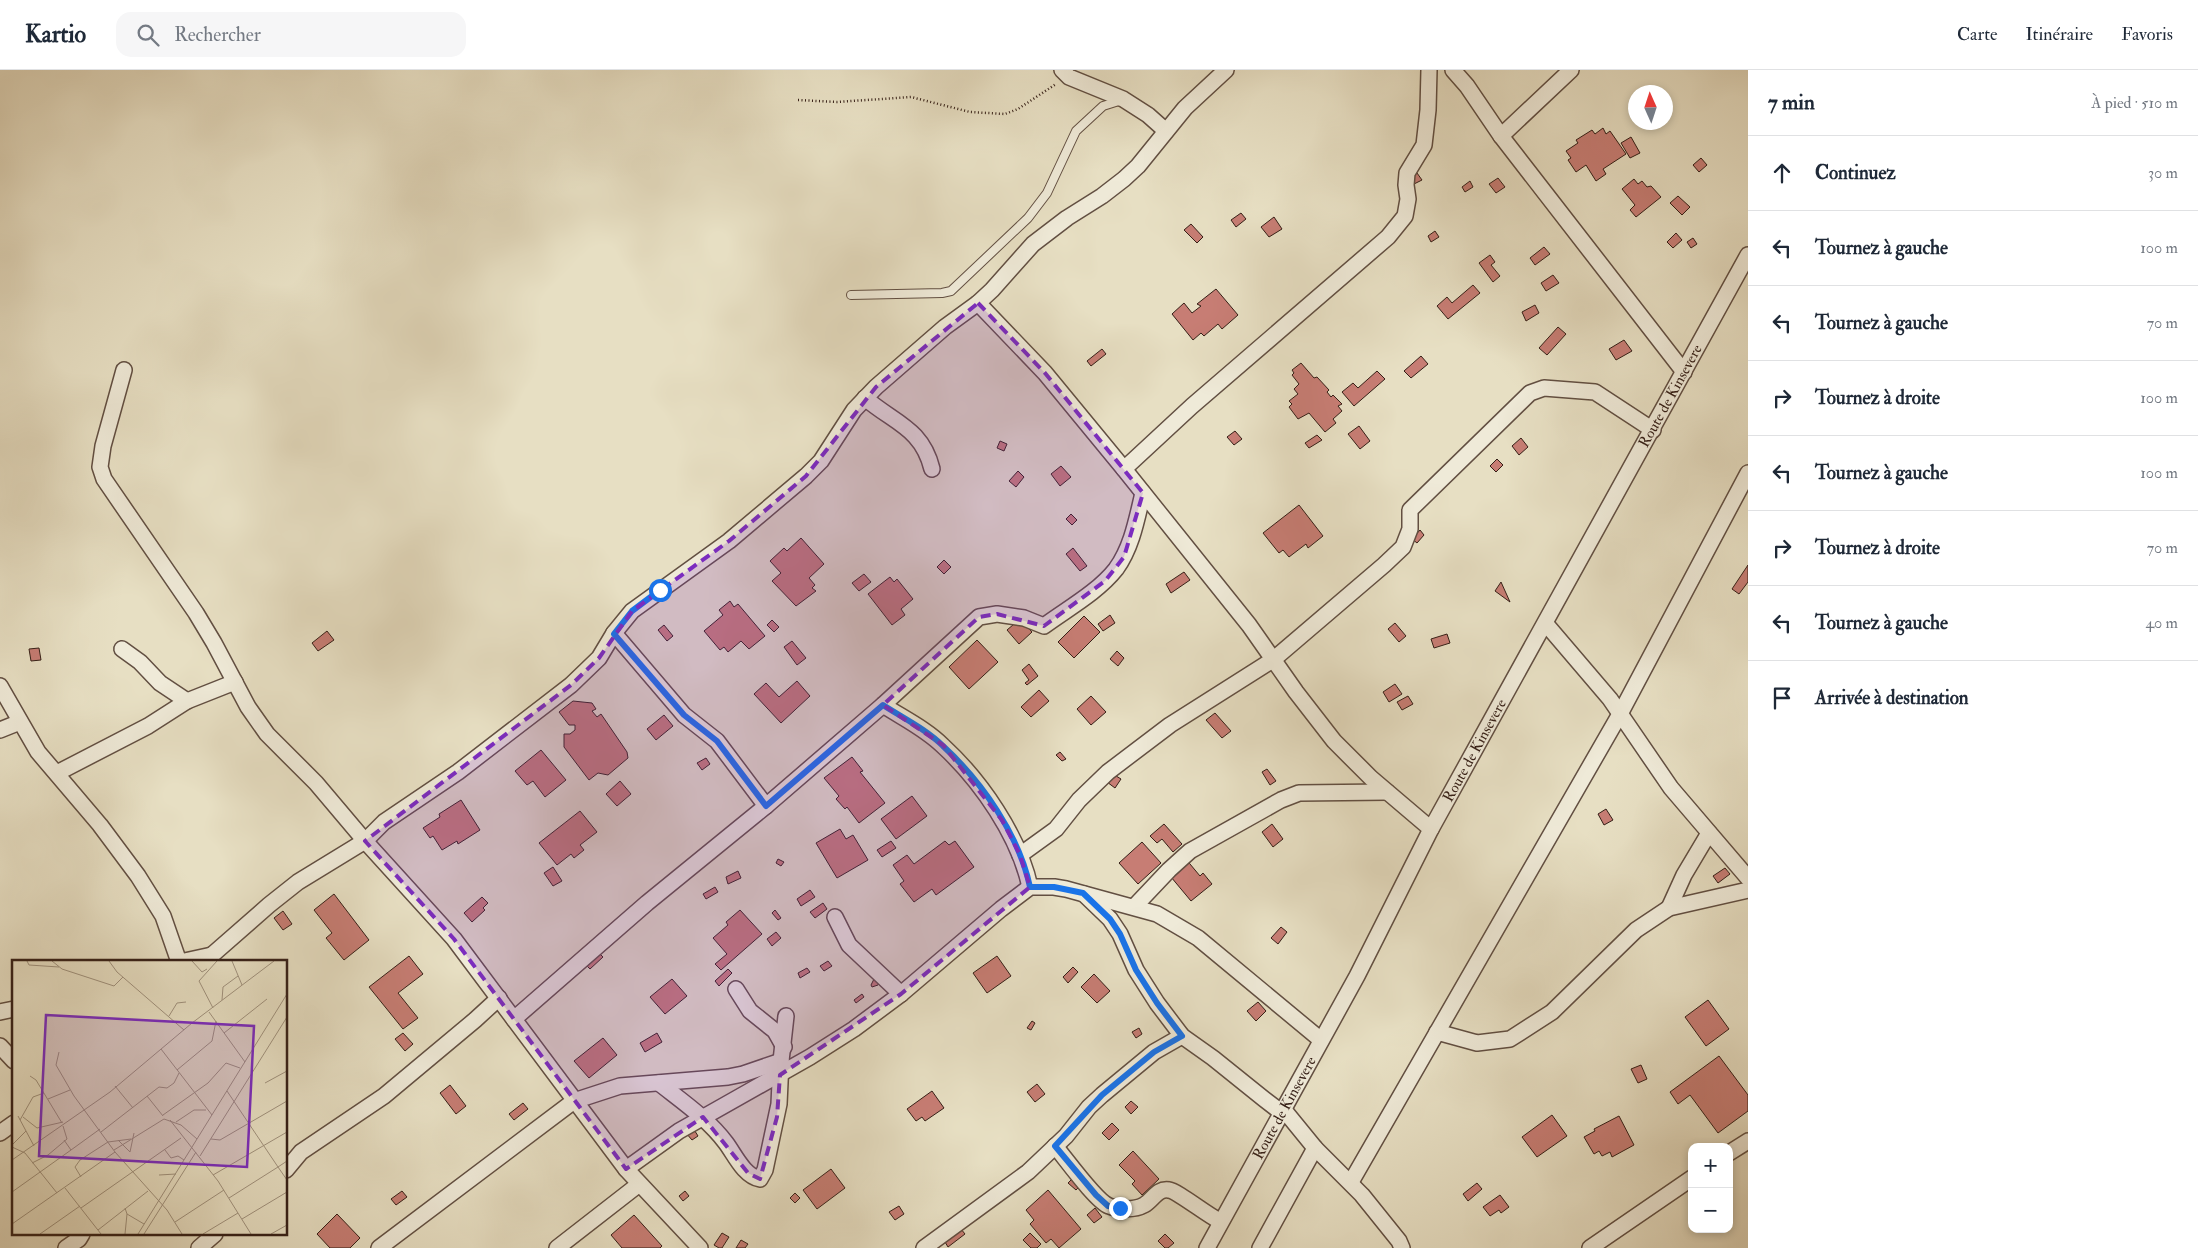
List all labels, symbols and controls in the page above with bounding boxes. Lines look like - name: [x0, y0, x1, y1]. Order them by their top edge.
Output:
- search box: [116, 12, 466, 57]
- text: Kartio: [25, 19, 86, 50]
- icon: search: [134, 21, 162, 49]
- text: Rechercher: [174, 23, 261, 47]
- text: Carte: [1957, 23, 1998, 46]
- text: Itinéraire: [2026, 23, 2093, 46]
- text: Favoris: [2121, 23, 2173, 46]
- north arrow: [1628, 85, 1673, 130]
- text: 7 min: [1768, 89, 1815, 116]
- text: À pied · 510 m: [2091, 93, 2178, 113]
- icon: ahead: [1768, 159, 1796, 187]
- text: Continuez: [1815, 161, 1896, 185]
- text: 30 m: [2148, 163, 2178, 183]
- icon: left: [1768, 234, 1796, 262]
- text: Tournez à gauche: [1815, 236, 1948, 260]
- text: 100 m: [2140, 238, 2178, 258]
- icon: left: [1768, 309, 1796, 337]
- text: Tournez à gauche: [1815, 311, 1948, 335]
- text: 70 m: [2147, 313, 2178, 333]
- street label: Route de Kinsevere: [1635, 341, 1707, 451]
- icon: right: [1768, 384, 1796, 412]
- text: Tournez à droite: [1815, 386, 1940, 410]
- text: 100 m: [2140, 388, 2178, 408]
- icon: left: [1768, 459, 1796, 487]
- text: Tournez à gauche: [1815, 461, 1948, 485]
- text: 100 m: [2140, 463, 2178, 483]
- icon: right: [1768, 534, 1796, 562]
- text: Tournez à droite: [1815, 536, 1940, 560]
- text: 70 m: [2147, 538, 2178, 558]
- route start: [649, 579, 672, 602]
- icon: left: [1768, 609, 1796, 637]
- text: Tournez à gauche: [1815, 611, 1948, 635]
- text: 40 m: [2145, 613, 2178, 633]
- icon: arrive: [1768, 684, 1796, 712]
- text: Arrivée à destination: [1815, 686, 1969, 710]
- street label: Route de Kinsevere: [1439, 696, 1511, 805]
- inset map: [12, 960, 288, 1236]
- street label: Route de Kinsevere: [1249, 1053, 1321, 1163]
- map controls: [1688, 1143, 1733, 1233]
- button: +: [1688, 1143, 1733, 1188]
- button: −: [1688, 1188, 1733, 1233]
- route end: [1109, 1197, 1132, 1220]

